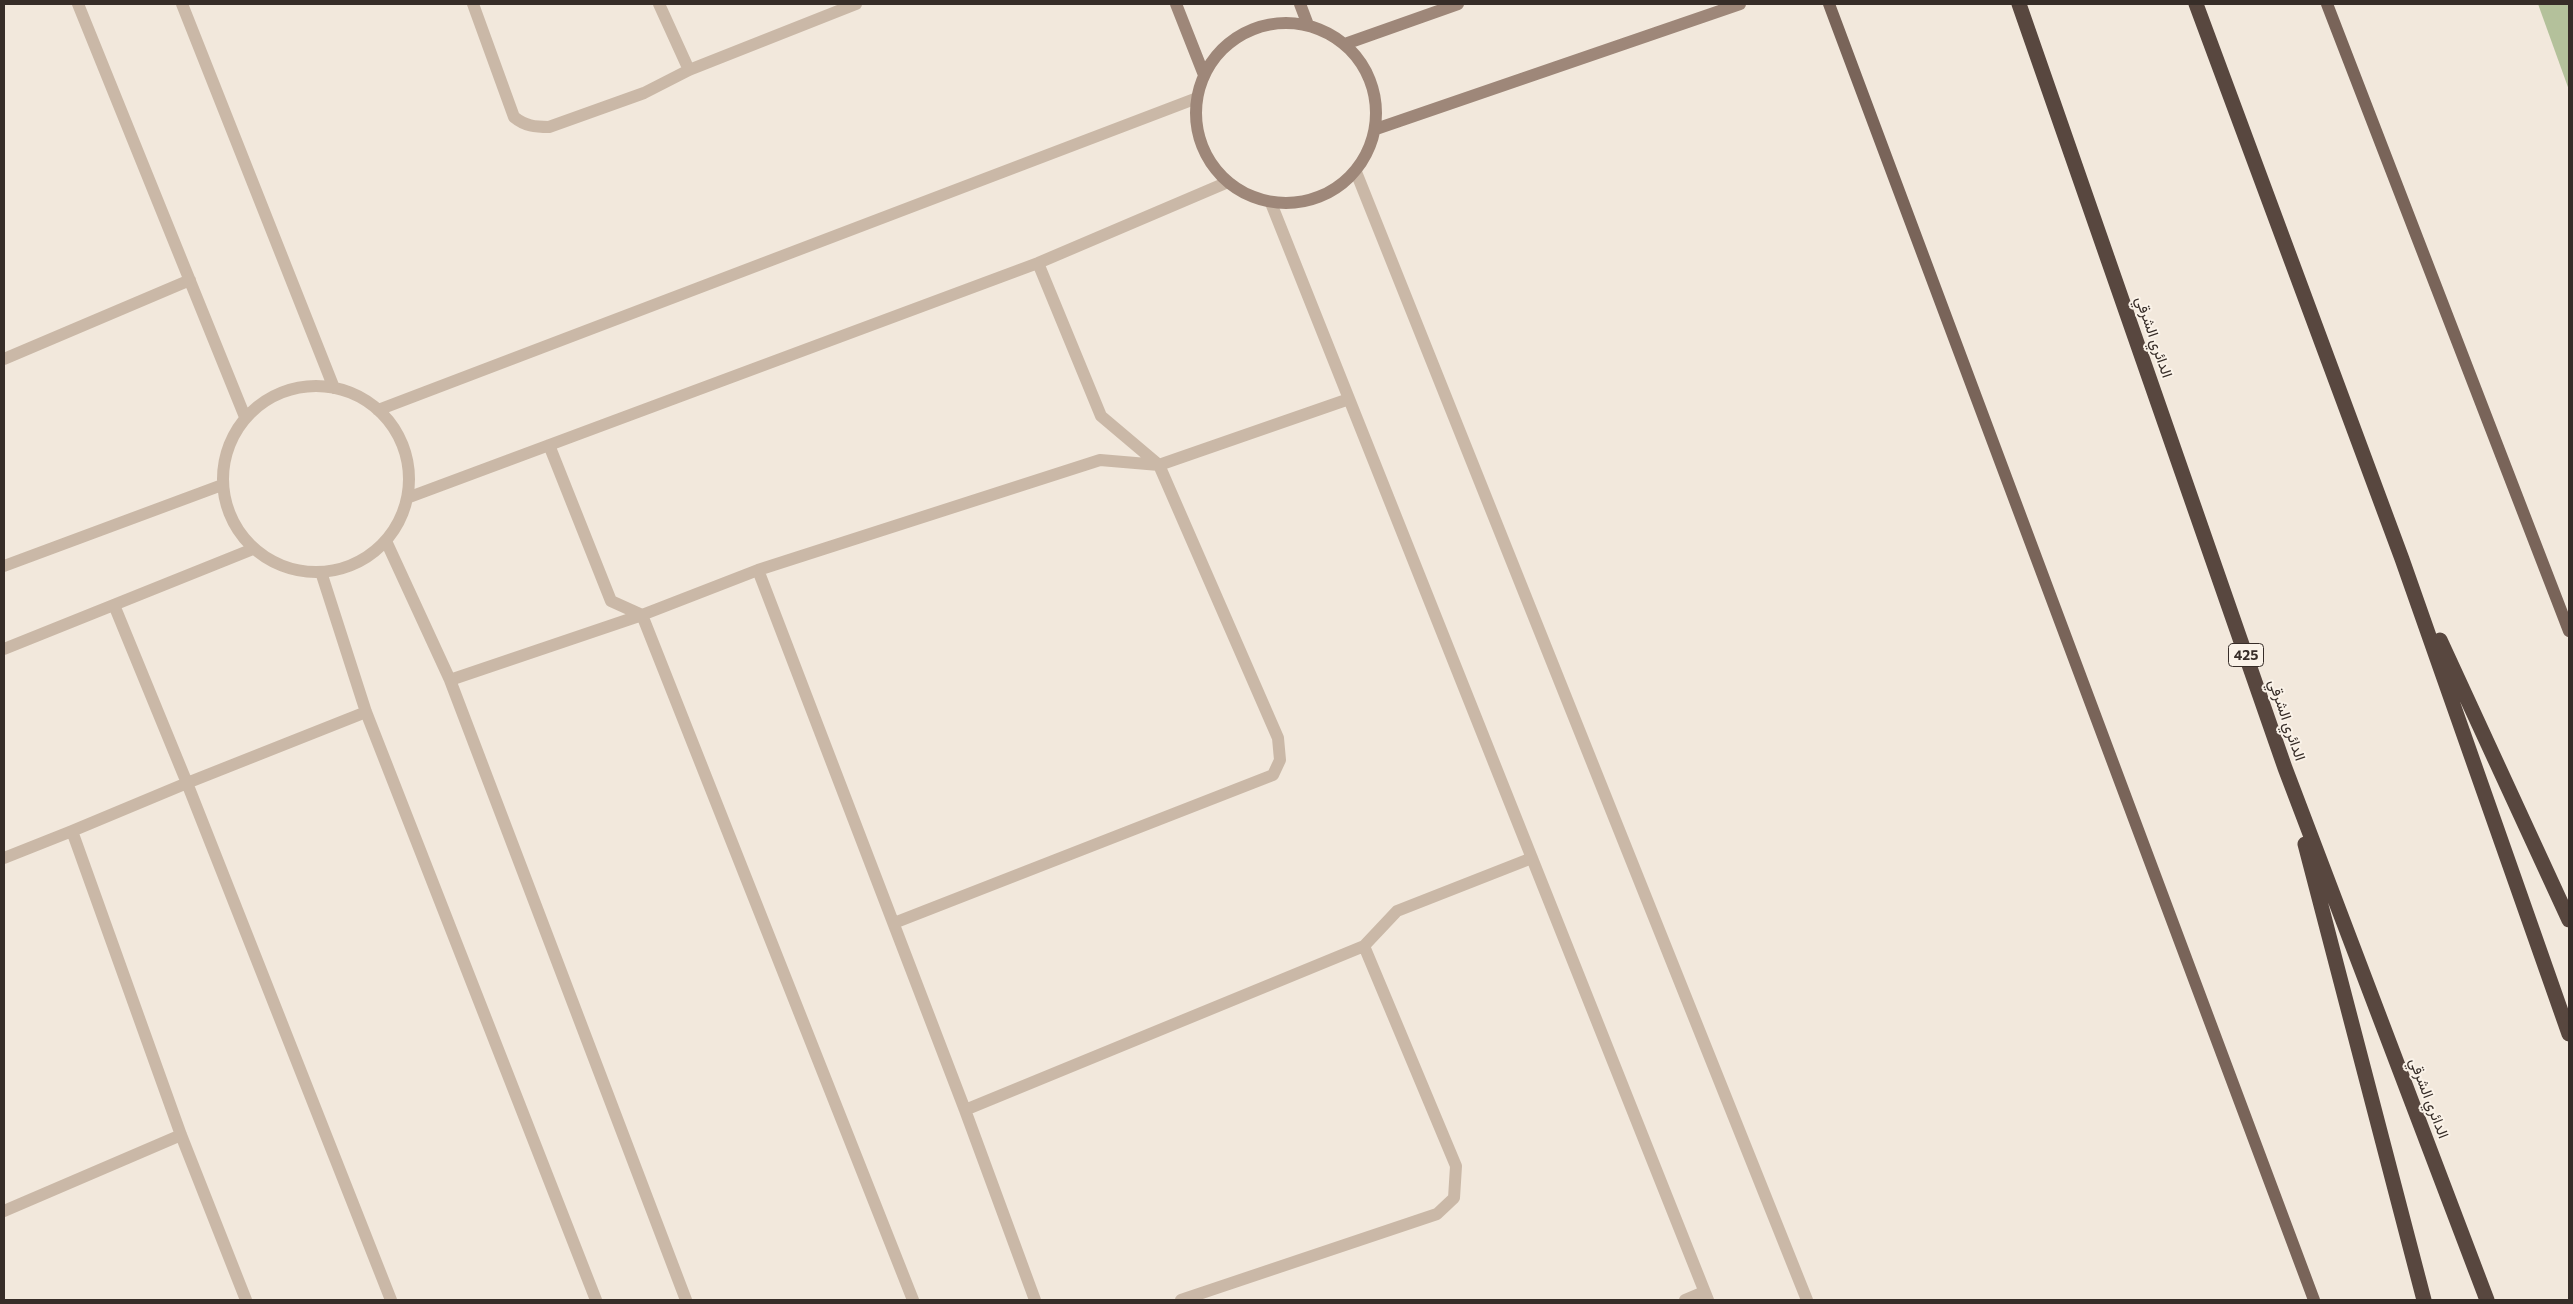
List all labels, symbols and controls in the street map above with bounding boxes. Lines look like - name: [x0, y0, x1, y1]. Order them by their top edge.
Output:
- street label: الدائري الشرقي: [2132, 294, 2176, 380]
- road number: 425: [2228, 644, 2264, 666]
- street label: الدائري الشرقي: [2265, 677, 2309, 763]
- street label: الدائري الشرقي: [2405, 1055, 2453, 1141]

